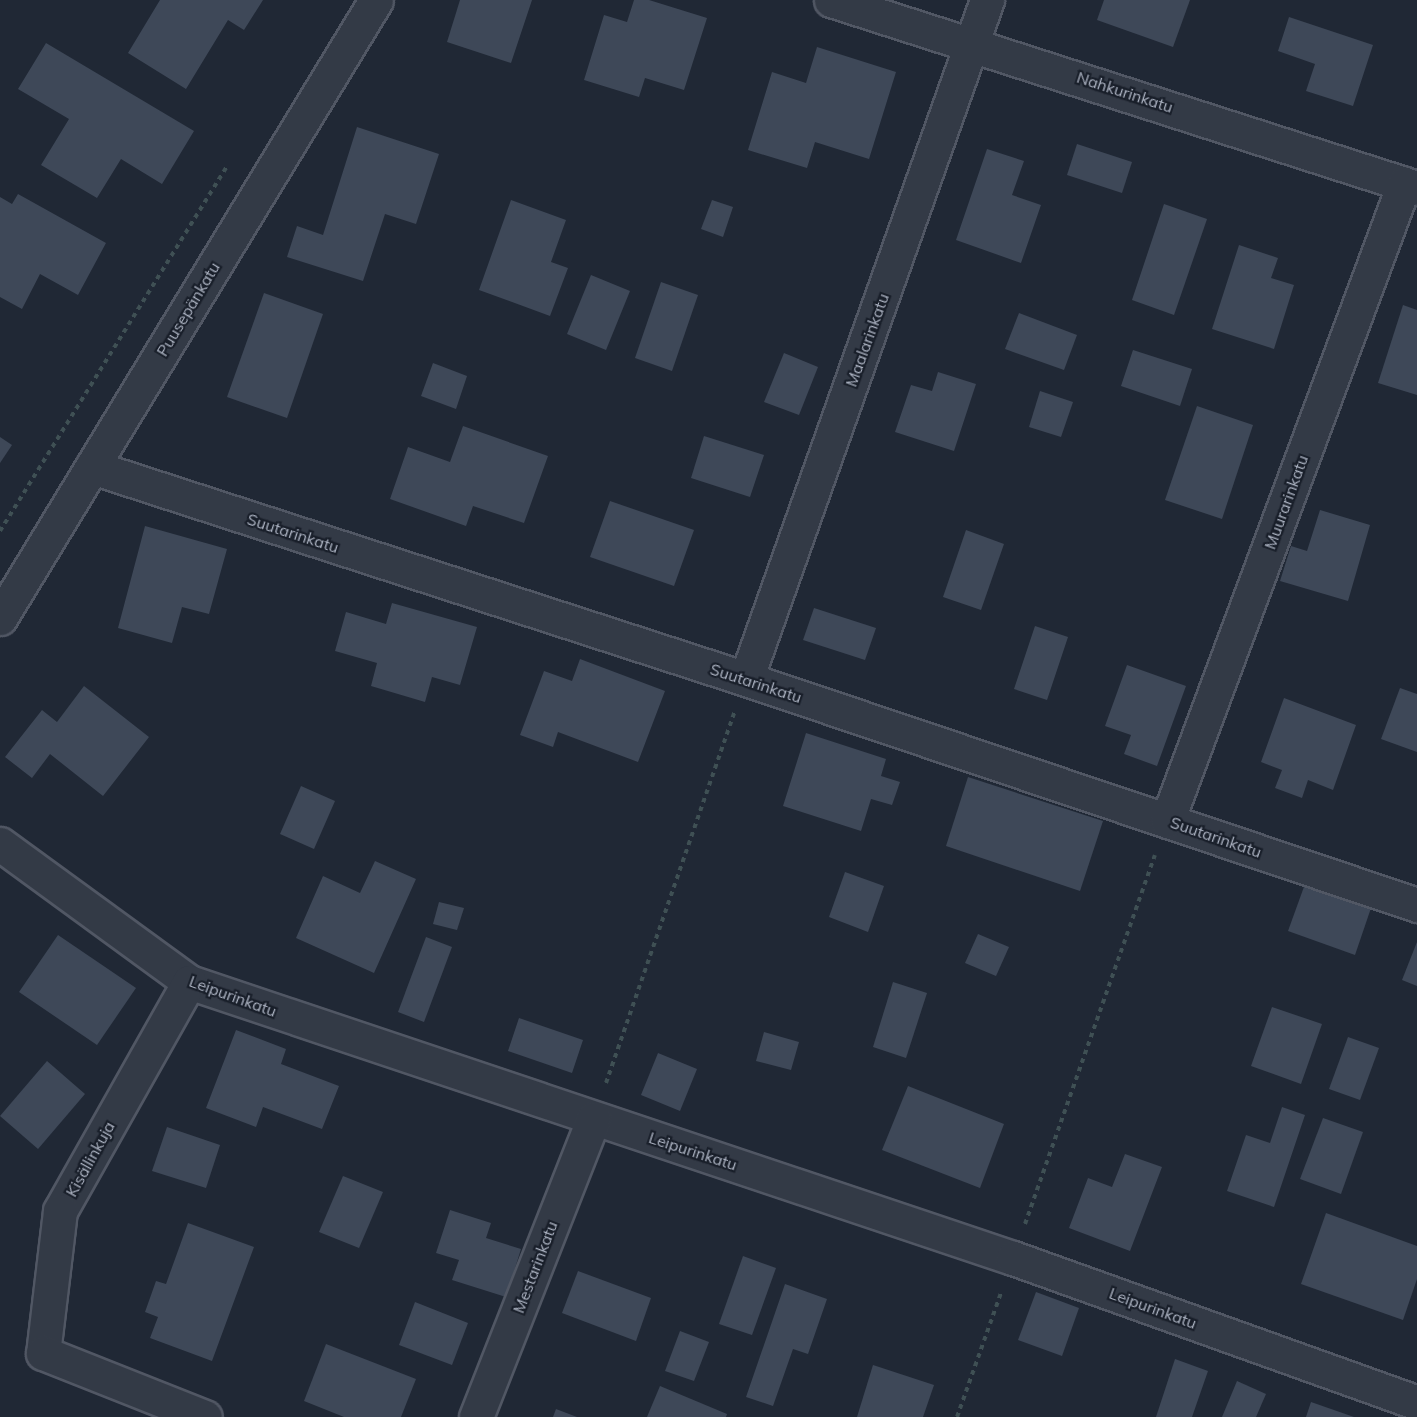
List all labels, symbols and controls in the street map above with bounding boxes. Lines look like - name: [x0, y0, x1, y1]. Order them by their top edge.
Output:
- street label: Nahkurinkatu: [1074, 67, 1176, 117]
- street label: Puusepänkatu: [152, 258, 224, 360]
- street label: Maalarinkatu: [841, 291, 893, 389]
- street label: Muurarinkatu: [1260, 452, 1312, 552]
- street label: Suutarinkatu: [245, 509, 341, 557]
- street label: Suutarinkatu: [708, 659, 804, 707]
- street label: Suutarinkatu: [1168, 812, 1264, 862]
- street label: Leipurinkatu: [187, 971, 279, 1021]
- street label: Kisällinkuja: [61, 1118, 119, 1200]
- street label: Leipurinkatu: [646, 1128, 740, 1174]
- street label: Mestarinkatu: [509, 1218, 561, 1316]
- street label: Leipurinkatu: [1107, 1283, 1199, 1333]

